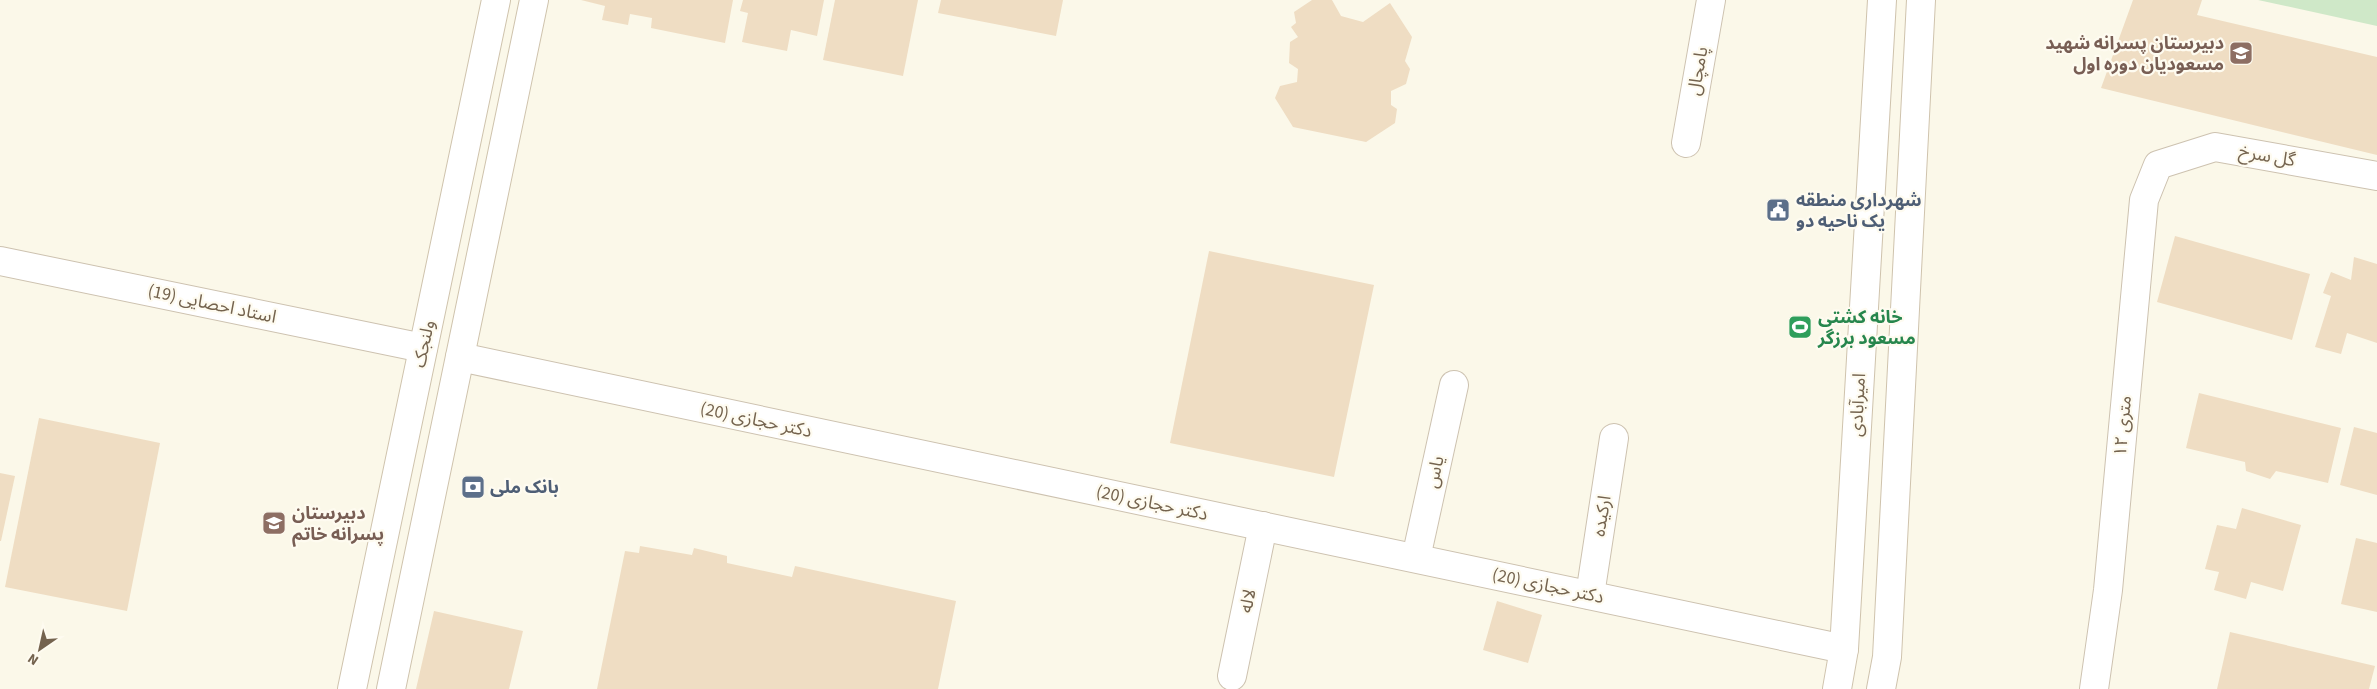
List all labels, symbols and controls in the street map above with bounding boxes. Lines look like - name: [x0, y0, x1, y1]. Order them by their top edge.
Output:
- place label: دبیرستان پسرانه شهید مسعودیان دوره اول: [2045, 31, 2224, 77]
- school or university icon: دبیرستان پسرانه شهید مسعودیان دوره اول: [2228, 40, 2254, 66]
- street label: پامچال: [1681, 45, 1715, 97]
- street label: گل سرخ: [2237, 139, 2298, 173]
- place label: شهرداری منطقه یک ناحیه دو: [1796, 188, 1922, 234]
- public building icon: شهرداری منطقه یک ناحیه دو: [1765, 197, 1791, 223]
- street label: استاد احصایی (19): [145, 278, 279, 330]
- place label: خانه کشتی مسعود برزگر: [1817, 305, 1916, 351]
- sports icon: خانه کشتی مسعود برزگر: [1787, 314, 1813, 340]
- street label: ولنجک: [407, 318, 441, 370]
- street label: امیرآبادی: [1844, 373, 1872, 437]
- street label: ۱۲ متری: [2108, 394, 2138, 458]
- street label: دکتر حجازی (20): [698, 396, 814, 444]
- street label: یاس: [1419, 454, 1451, 490]
- bank icon: بانک ملی: [460, 474, 486, 500]
- place label: بانک ملی: [490, 475, 559, 500]
- street label: دکتر حجازی (20): [1094, 479, 1210, 527]
- street label: ارکیده: [1586, 494, 1618, 538]
- place label: دبیرستان پسرانه خاتم: [292, 501, 384, 547]
- school or university icon: دبیرستان پسرانه خاتم: [261, 510, 287, 536]
- street label: دکتر حجازی (20): [1490, 562, 1606, 610]
- street label: لاله: [1233, 587, 1263, 615]
- north arrow: [15, 624, 65, 674]
- text: N: [24, 648, 43, 670]

